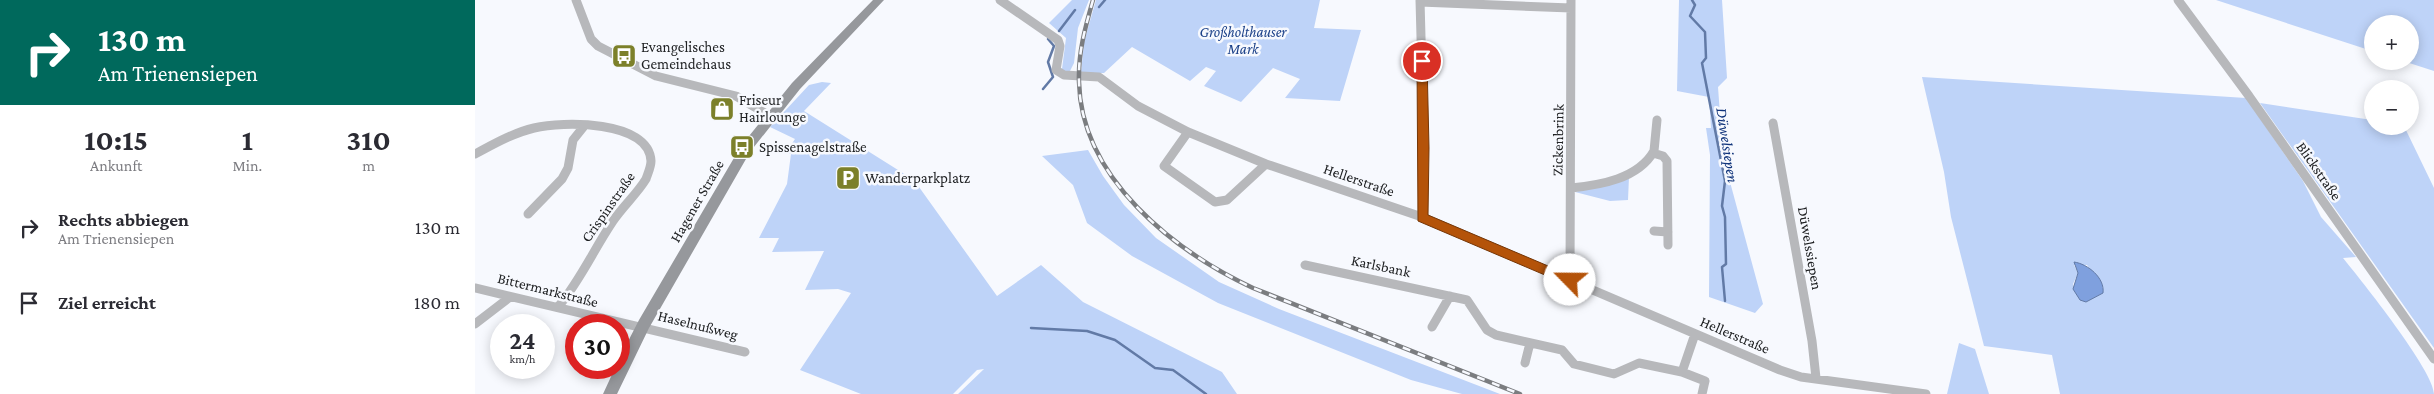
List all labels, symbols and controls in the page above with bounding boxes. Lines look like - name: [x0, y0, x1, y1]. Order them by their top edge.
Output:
- map controls: [2364, 15, 2419, 135]
- button: +: [2364, 15, 2419, 70]
- icon: right: [15, 20, 80, 85]
- text: 130 m: [98, 20, 186, 59]
- park label: Großholthauser Mark: [1199, 24, 1287, 57]
- place label: Evangelisches Gemeindehaus: [641, 39, 731, 72]
- pin: [1401, 40, 1443, 82]
- bus stop icon: Evangelisches Gemeindehaus: [611, 43, 637, 69]
- icon: arrive: [1408, 47, 1436, 75]
- text: Am Trienensiepen: [98, 61, 258, 86]
- button: −: [2364, 80, 2419, 135]
- place label: Friseur Hairlounge: [739, 92, 807, 126]
- shop icon: Friseur Hairlounge: [709, 96, 735, 122]
- street label: Zickenbrink: [1549, 103, 1567, 176]
- water label: Düwelsiepen: [1712, 106, 1742, 184]
- text: 10:15: [84, 123, 148, 156]
- text: 1: [242, 123, 253, 156]
- text: 310: [347, 123, 391, 156]
- bus stop icon: Spissenagelstraße: [729, 134, 755, 160]
- place label: Spissenagelstraße: [759, 139, 867, 156]
- street label: Blickstraße: [2293, 139, 2345, 203]
- text: Ankunft: [90, 157, 142, 174]
- text: Min.: [232, 157, 262, 174]
- text: m: [362, 157, 375, 174]
- street label: Hagener Straße: [667, 157, 728, 245]
- street label: Hellerstraße: [1321, 160, 1397, 200]
- parking icon: Wanderparkplatz: [835, 165, 861, 191]
- street label: Crispinstraße: [578, 169, 639, 246]
- place label: Wanderparkplatz: [865, 170, 970, 187]
- street label: Düwelssiepen: [1794, 205, 1825, 291]
- text: Rechts abbiegen: [58, 209, 189, 230]
- icon: right: [15, 214, 43, 242]
- text: 130 m: [415, 217, 460, 238]
- text: Am Trienensiepen: [58, 230, 174, 247]
- street label: Karlsbank: [1350, 252, 1413, 280]
- position arrow: [1543, 253, 1595, 305]
- street label: Bittermarkstraße: [496, 270, 600, 310]
- icon: arrive: [15, 289, 43, 317]
- text: Ziel erreicht: [58, 292, 156, 313]
- text: 180 m: [414, 292, 460, 313]
- street label: Haselnußweg: [656, 307, 740, 344]
- street label: Hellerstraße: [1698, 313, 1773, 357]
- speed limit sign: 30: [565, 314, 630, 379]
- text: 24: [509, 327, 536, 354]
- text: km/h: [510, 352, 535, 366]

